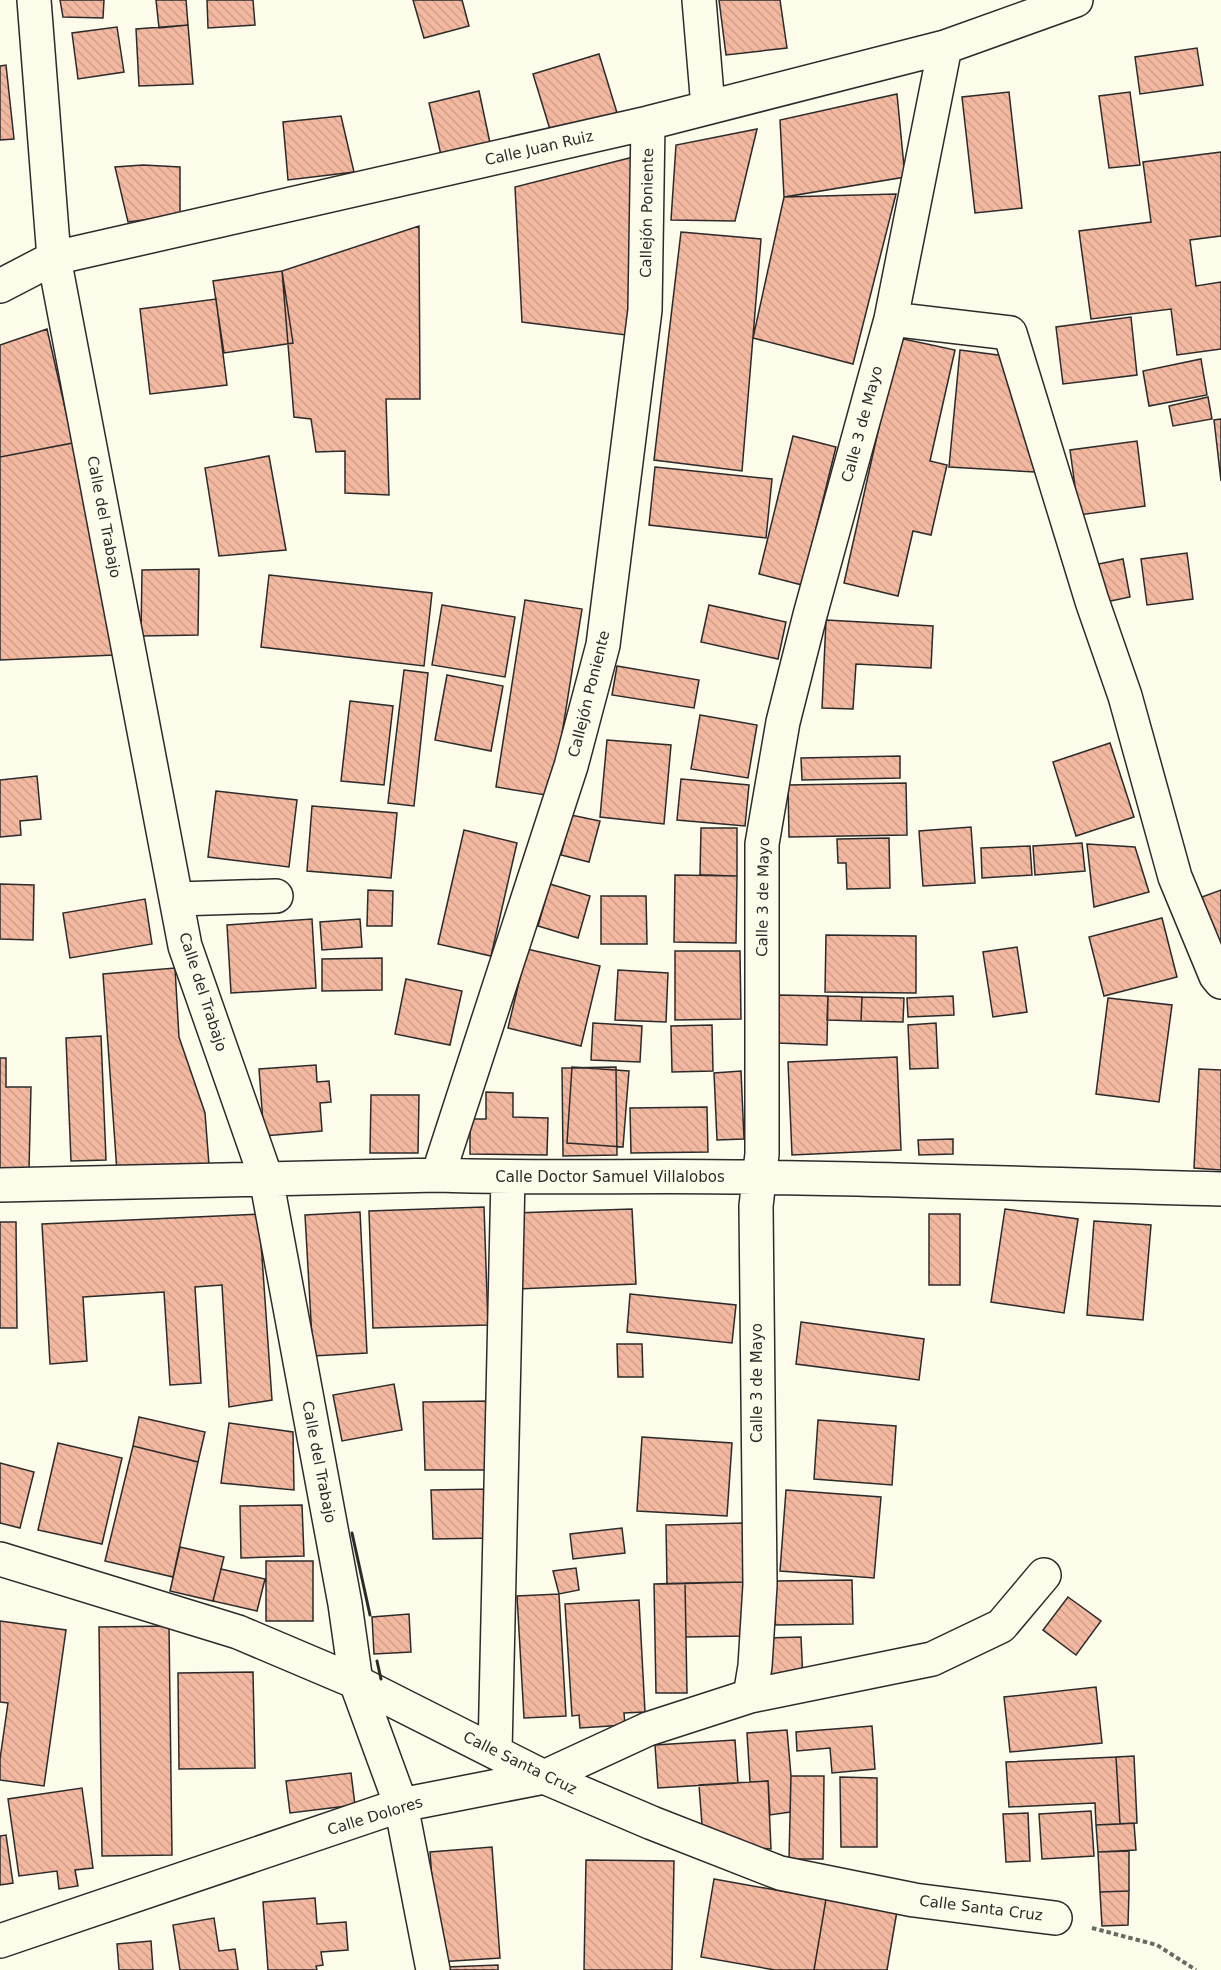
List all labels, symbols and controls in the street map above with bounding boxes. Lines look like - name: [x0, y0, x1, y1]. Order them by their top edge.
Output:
- street label: Calle Juan Ruiz: [483, 127, 595, 169]
- street label: Callejón Poniente: [637, 148, 657, 278]
- street label: Calle 3 de Mayo: [838, 364, 886, 484]
- street label: Calle del Trabajo: [83, 454, 125, 580]
- street label: Callejón Poniente: [565, 629, 613, 759]
- street label: Calle 3 de Mayo: [753, 837, 773, 957]
- street label: Calle del Trabajo: [175, 930, 231, 1054]
- street label: Calle Doctor Samuel Villalobos: [495, 1168, 725, 1186]
- street label: Calle 3 de Mayo: [748, 1323, 766, 1443]
- street label: Calle del Trabajo: [298, 1399, 340, 1525]
- street label: Calle Santa Cruz: [460, 1728, 580, 1798]
- street label: Calle Dolores: [325, 1793, 425, 1839]
- street label: Calle Santa Cruz: [918, 1892, 1044, 1925]

